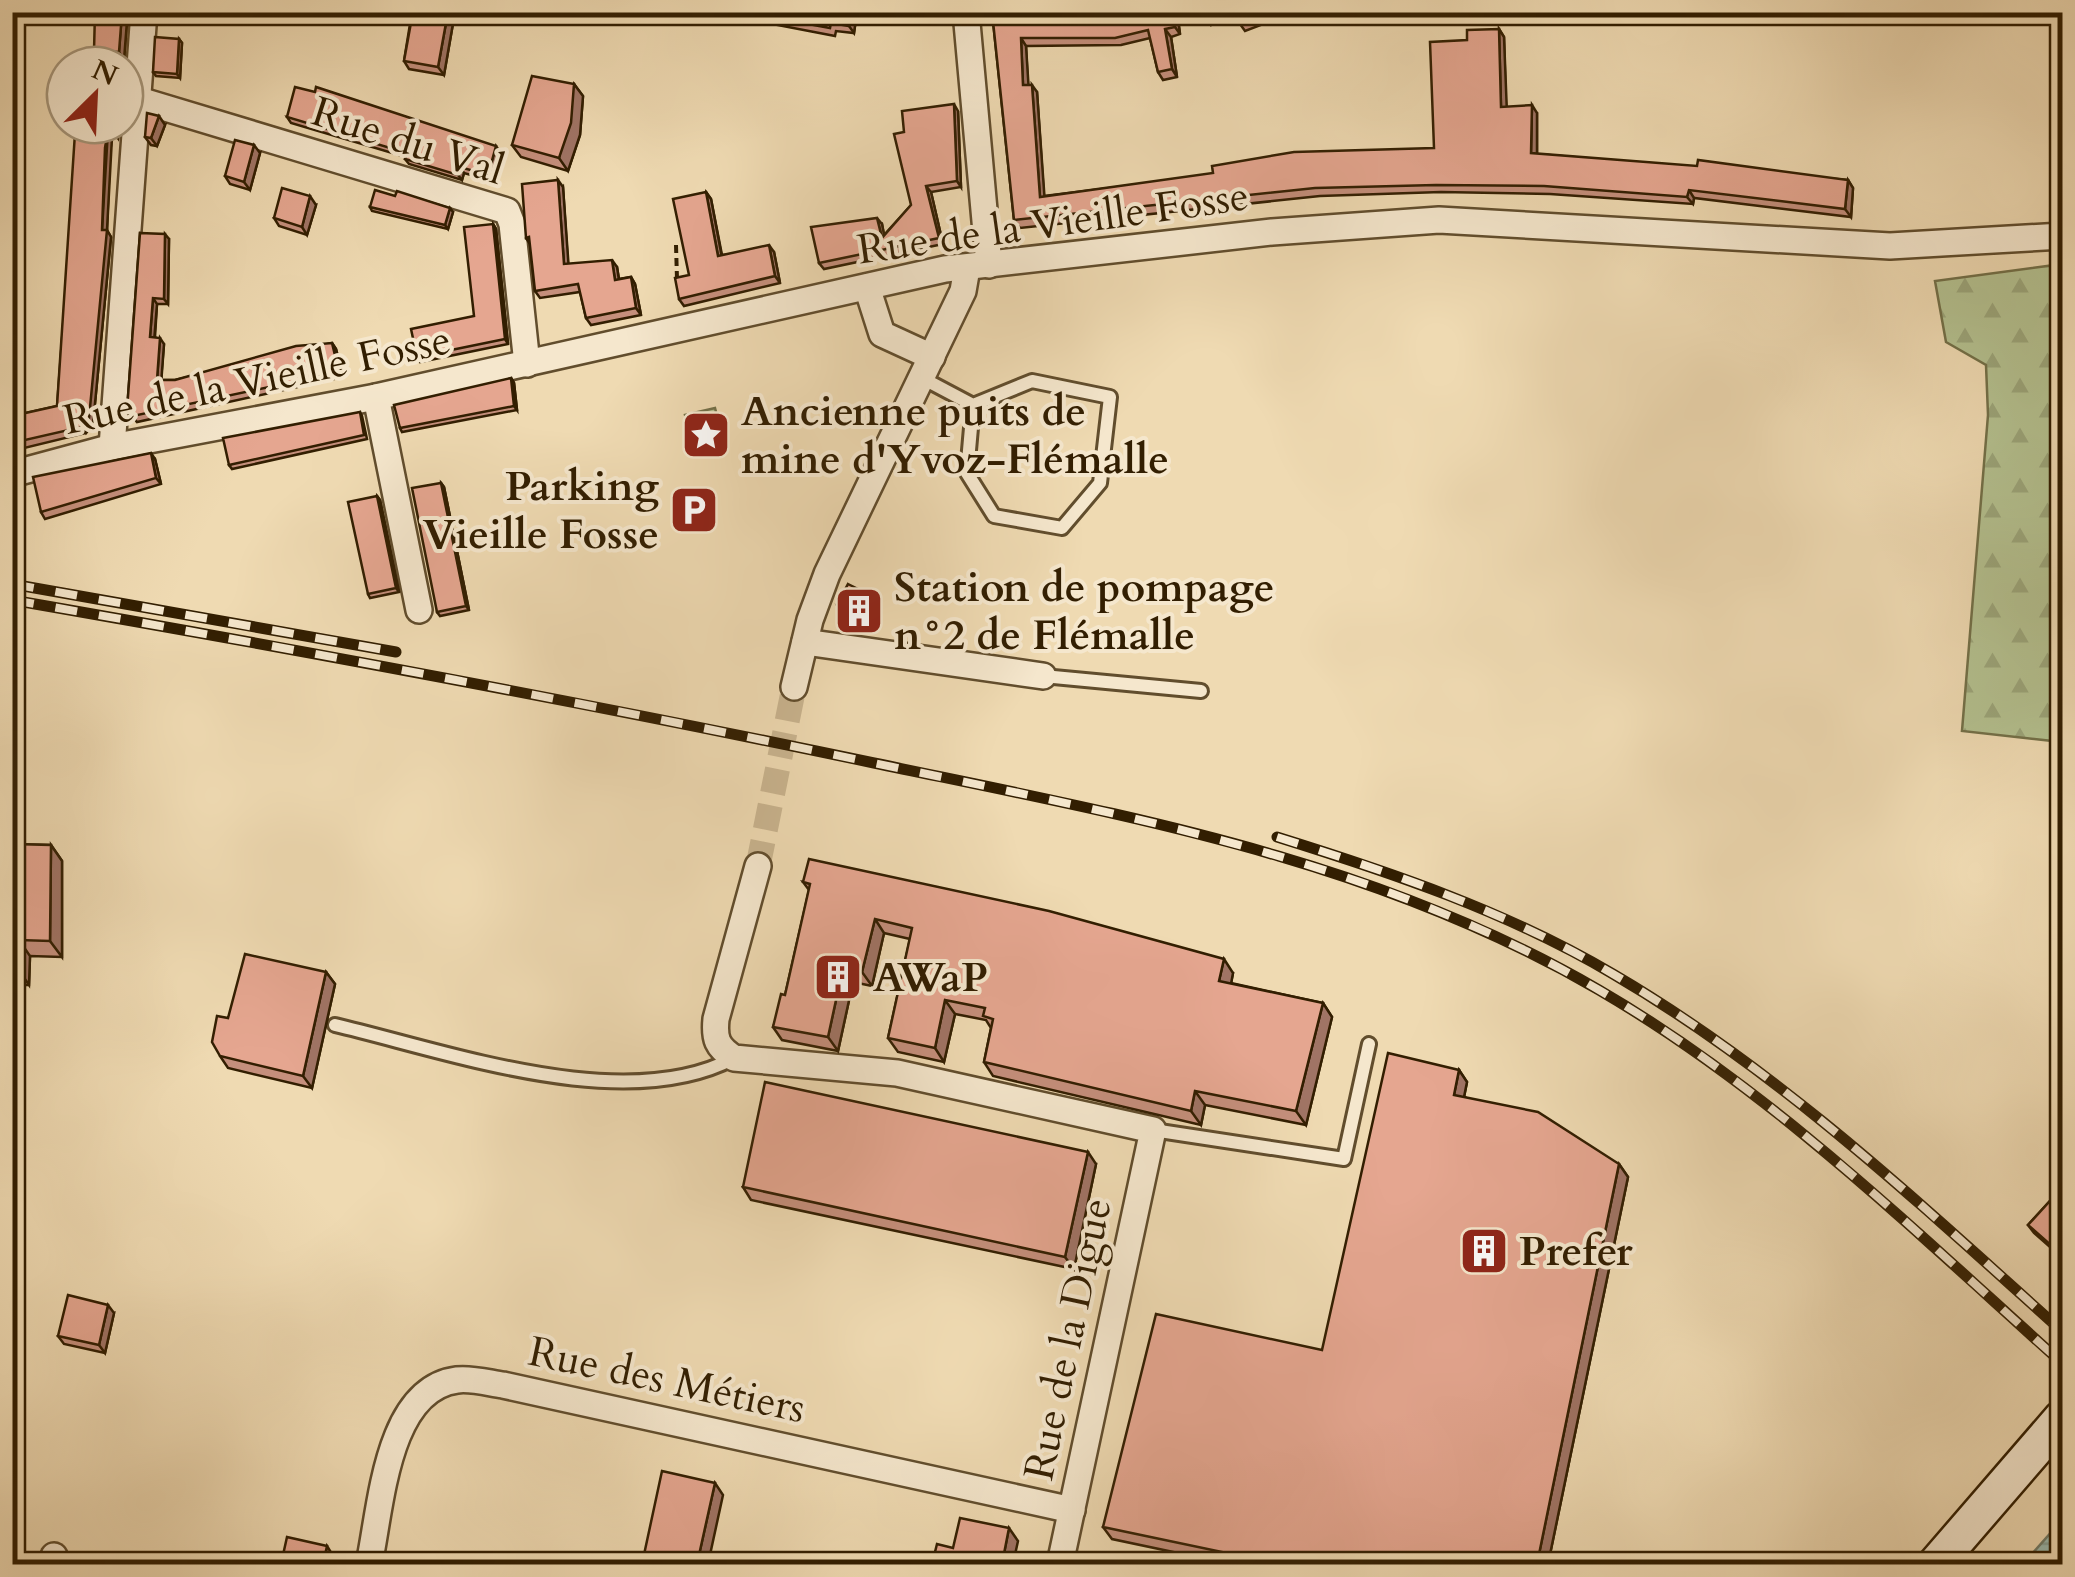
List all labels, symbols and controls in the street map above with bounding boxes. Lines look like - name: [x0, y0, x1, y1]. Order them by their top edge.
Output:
- north arrow: [45, 45, 145, 145]
- text: N: [86, 51, 124, 95]
- street label: Rue du Val: [305, 83, 511, 199]
- street label: Rue de la Vieille Fosse: [854, 167, 1252, 279]
- street label: Rue de la Vieille Fosse: [58, 311, 456, 449]
- place label: Ancienne puits de mine d'Yvoz-Flémalle: [741, 383, 1169, 488]
- place icon: Ancienne puits de mine d'Yvoz-Flémalle: [680, 409, 732, 461]
- place label: Parking Vieille Fosse: [423, 458, 659, 563]
- parking icon: Parking Vieille Fosse: [668, 484, 720, 536]
- place label: Station de pompage n°2 de Flémalle: [894, 559, 1275, 664]
- building icon: Station de pompage n°2 de Flémalle: [833, 585, 885, 637]
- place label: AWaP: [873, 949, 988, 1006]
- building icon: AWaP: [812, 951, 864, 1003]
- street label: Rue de la Digue: [1010, 1193, 1126, 1485]
- place label: Prefer: [1519, 1223, 1633, 1280]
- building icon: Prefer: [1458, 1225, 1510, 1277]
- street label: Rue des Métiers: [523, 1323, 811, 1437]

